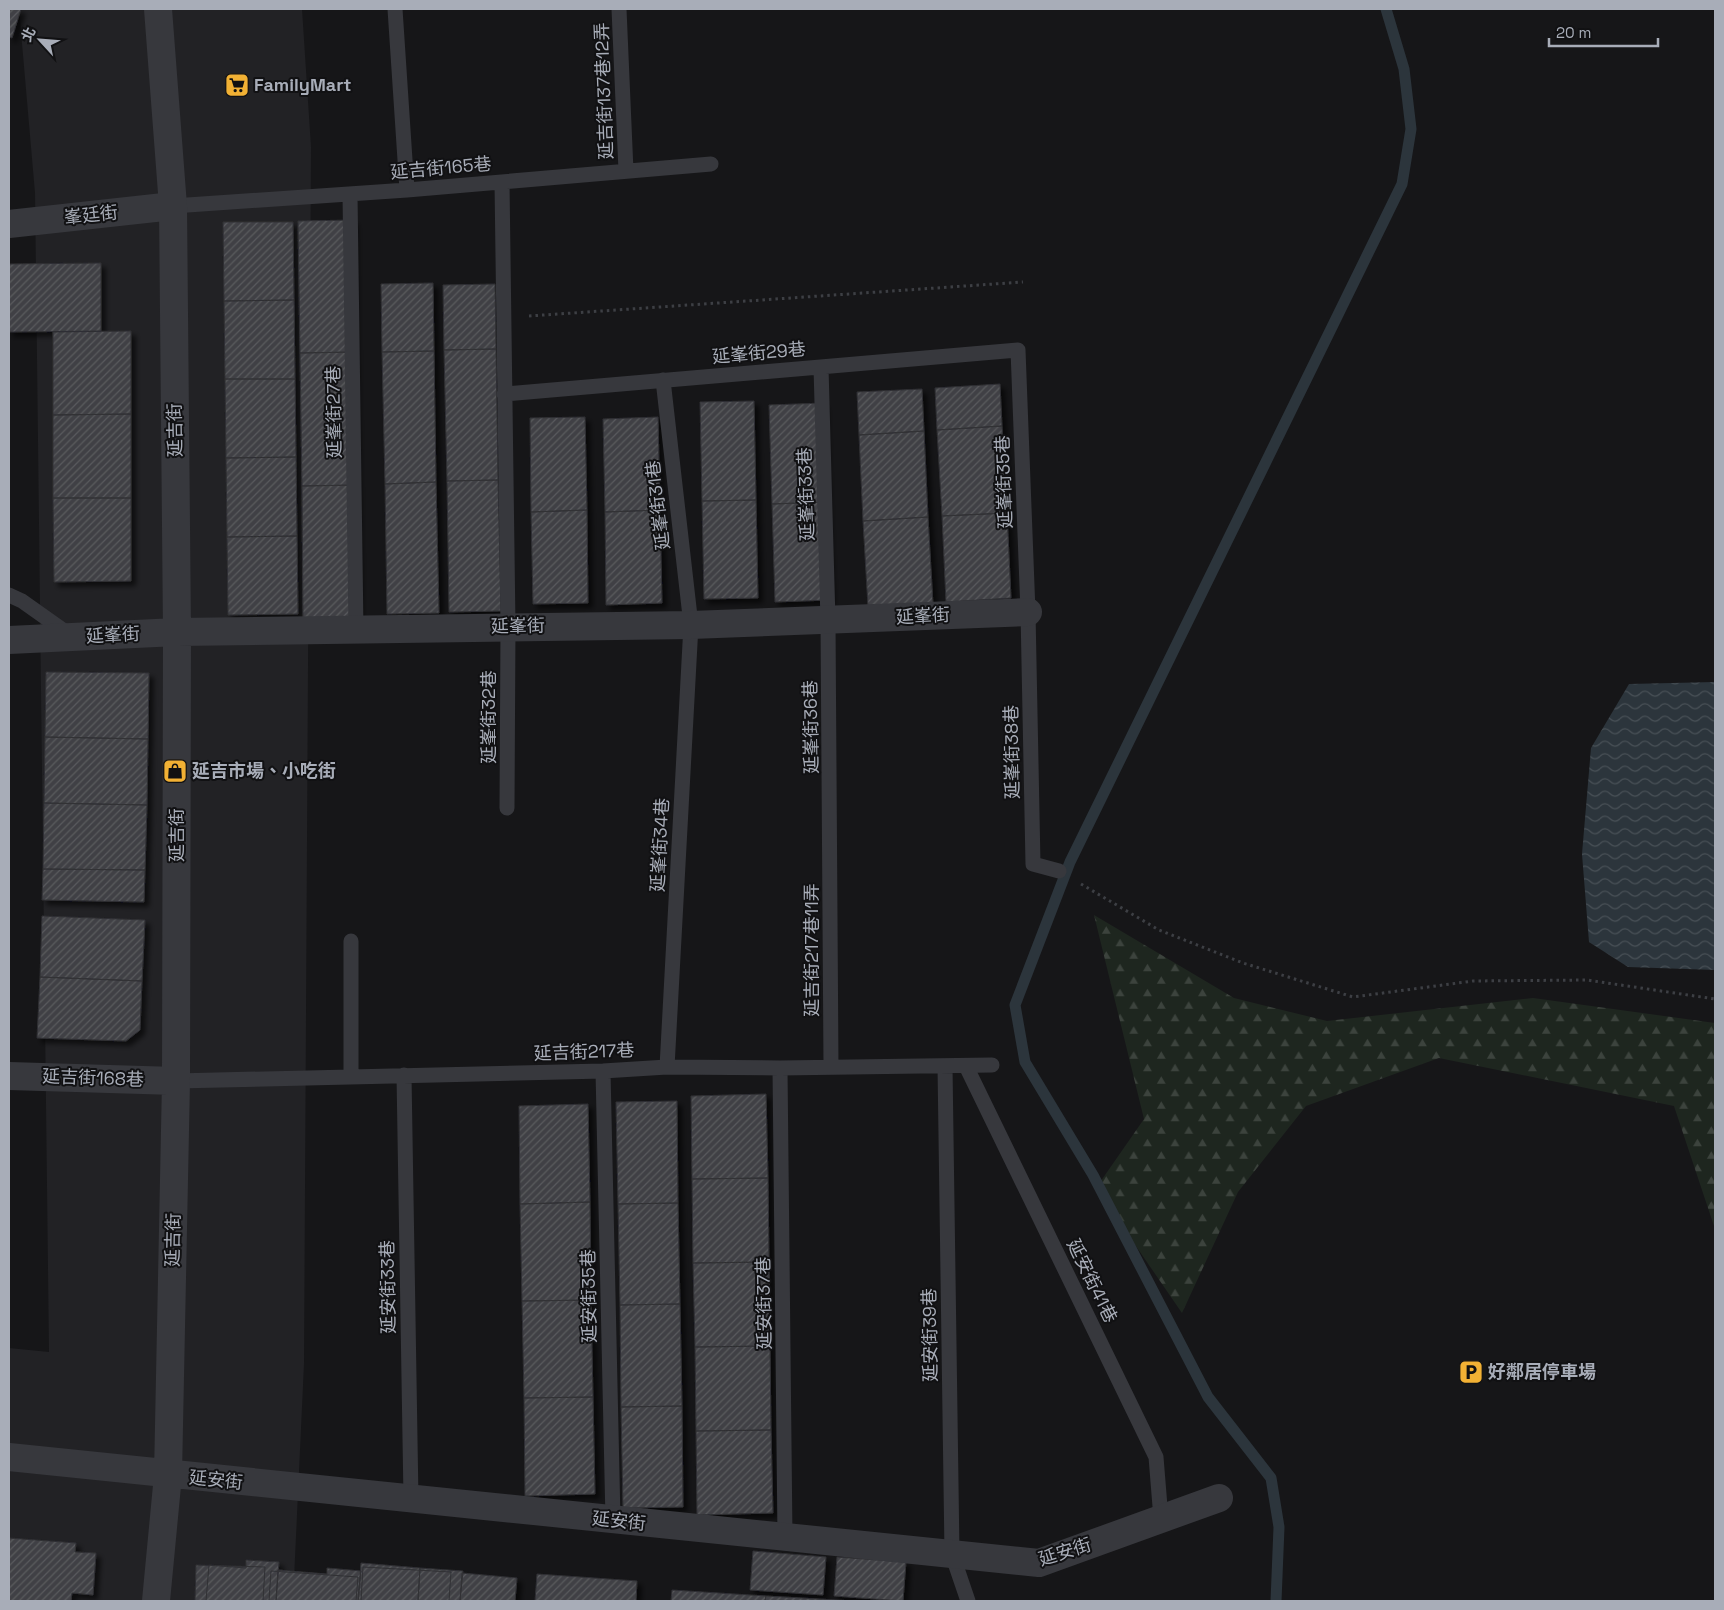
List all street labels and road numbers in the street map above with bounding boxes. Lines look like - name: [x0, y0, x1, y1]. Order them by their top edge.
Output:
- street label: 延吉街137巷12弄: [590, 22, 617, 160]
- street label: 延吉街165巷: [389, 152, 492, 183]
- street label: 峯廷街: [63, 200, 119, 229]
- street label: 延峯街29巷: [711, 337, 807, 368]
- street label: 延峯街27巷: [321, 365, 346, 459]
- street label: 延吉街: [163, 403, 186, 457]
- street label: 延峯街35巷: [990, 435, 1017, 529]
- street label: 延峯街33巷: [792, 447, 819, 541]
- street label: 延峯街31巷: [641, 459, 674, 551]
- street label: 延峯街: [895, 603, 951, 628]
- street label: 延峯街: [491, 614, 545, 637]
- street label: 延峯街: [85, 622, 141, 647]
- street label: 延峯街32巷: [477, 670, 500, 764]
- street label: 延峯街36巷: [798, 680, 823, 774]
- street label: 延峯街38巷: [999, 705, 1024, 799]
- street label: 延峯街34巷: [646, 797, 673, 893]
- street label: 延吉街: [165, 808, 188, 862]
- street label: 延吉街217巷11弄: [800, 883, 823, 1017]
- street label: 延吉街217巷: [533, 1038, 635, 1065]
- street label: 延吉街168巷: [42, 1064, 144, 1091]
- street label: 延吉街: [161, 1213, 184, 1267]
- street label: 延安街41巷: [1062, 1235, 1123, 1326]
- street label: 延安街33巷: [375, 1240, 400, 1334]
- street label: 延安街35巷: [576, 1249, 601, 1343]
- street label: 延安街37巷: [751, 1256, 776, 1350]
- street label: 延安街39巷: [917, 1288, 942, 1382]
- street label: 延安街: [188, 1465, 244, 1494]
- street label: 延安街: [591, 1506, 647, 1535]
- street label: 延安街: [1036, 1533, 1094, 1570]

